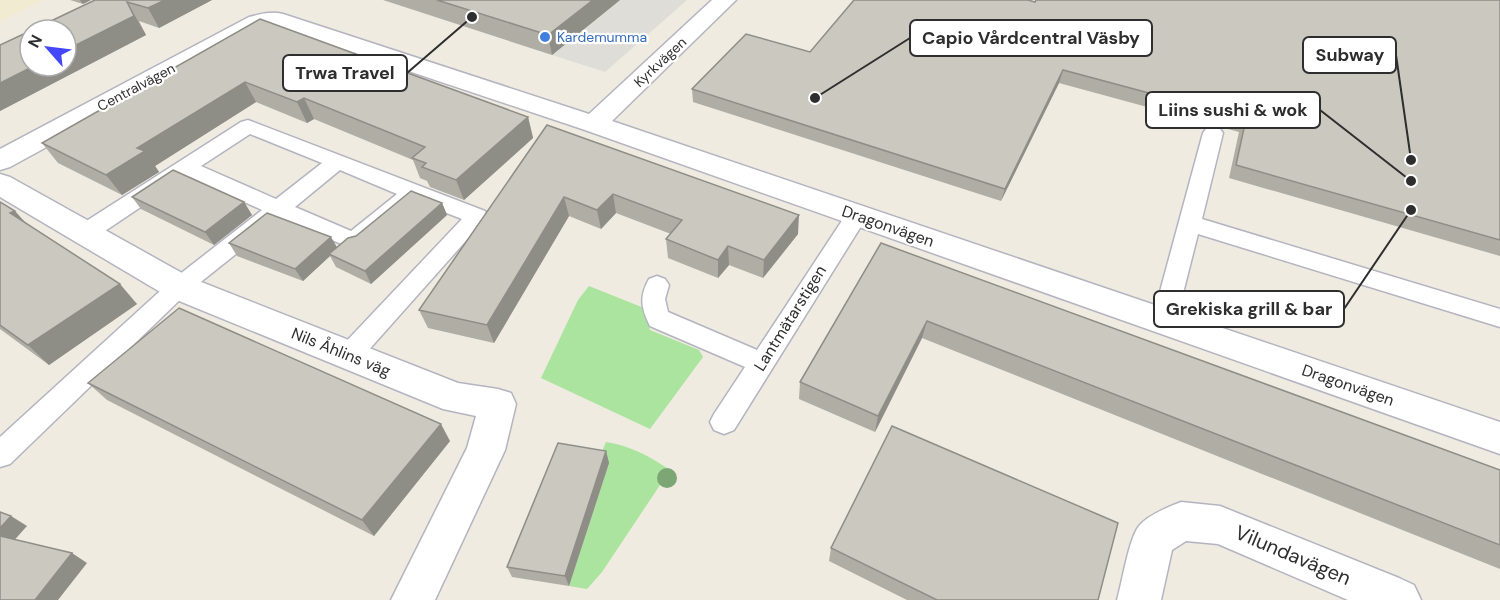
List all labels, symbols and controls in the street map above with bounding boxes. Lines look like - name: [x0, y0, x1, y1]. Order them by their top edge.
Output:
- north arrow: [18, 18, 78, 78]
- callout: Capio Vårdcentral Väsby: [910, 20, 1152, 56]
- text: Capio Vårdcentral Väsby: [922, 26, 1140, 50]
- place label: Kardemumma: [557, 28, 647, 46]
- marker: Kardemumma: [538, 30, 552, 44]
- text: N: [23, 31, 47, 51]
- street label: Kyrkvägen: [630, 33, 690, 91]
- callout: Subway: [1303, 37, 1396, 73]
- text: Subway: [1316, 43, 1385, 67]
- callout: Trwa Travel: [283, 55, 407, 91]
- street label: Centralvägen: [94, 59, 178, 115]
- text: Trwa Travel: [295, 61, 395, 85]
- callout: Liins sushi & wok: [1146, 92, 1320, 128]
- text: Liins sushi & wok: [1158, 98, 1308, 122]
- street label: Dragonvägen: [839, 200, 937, 252]
- street label: Lantmätarstigen: [749, 261, 831, 375]
- callout: Grekiska grill & bar: [1154, 291, 1344, 327]
- text: Grekiska grill & bar: [1166, 297, 1332, 321]
- street label: Nils Åhlins väg: [288, 323, 394, 381]
- street label: Dragonvägen: [1299, 359, 1397, 411]
- street label: Vilundavägen: [1231, 519, 1355, 591]

